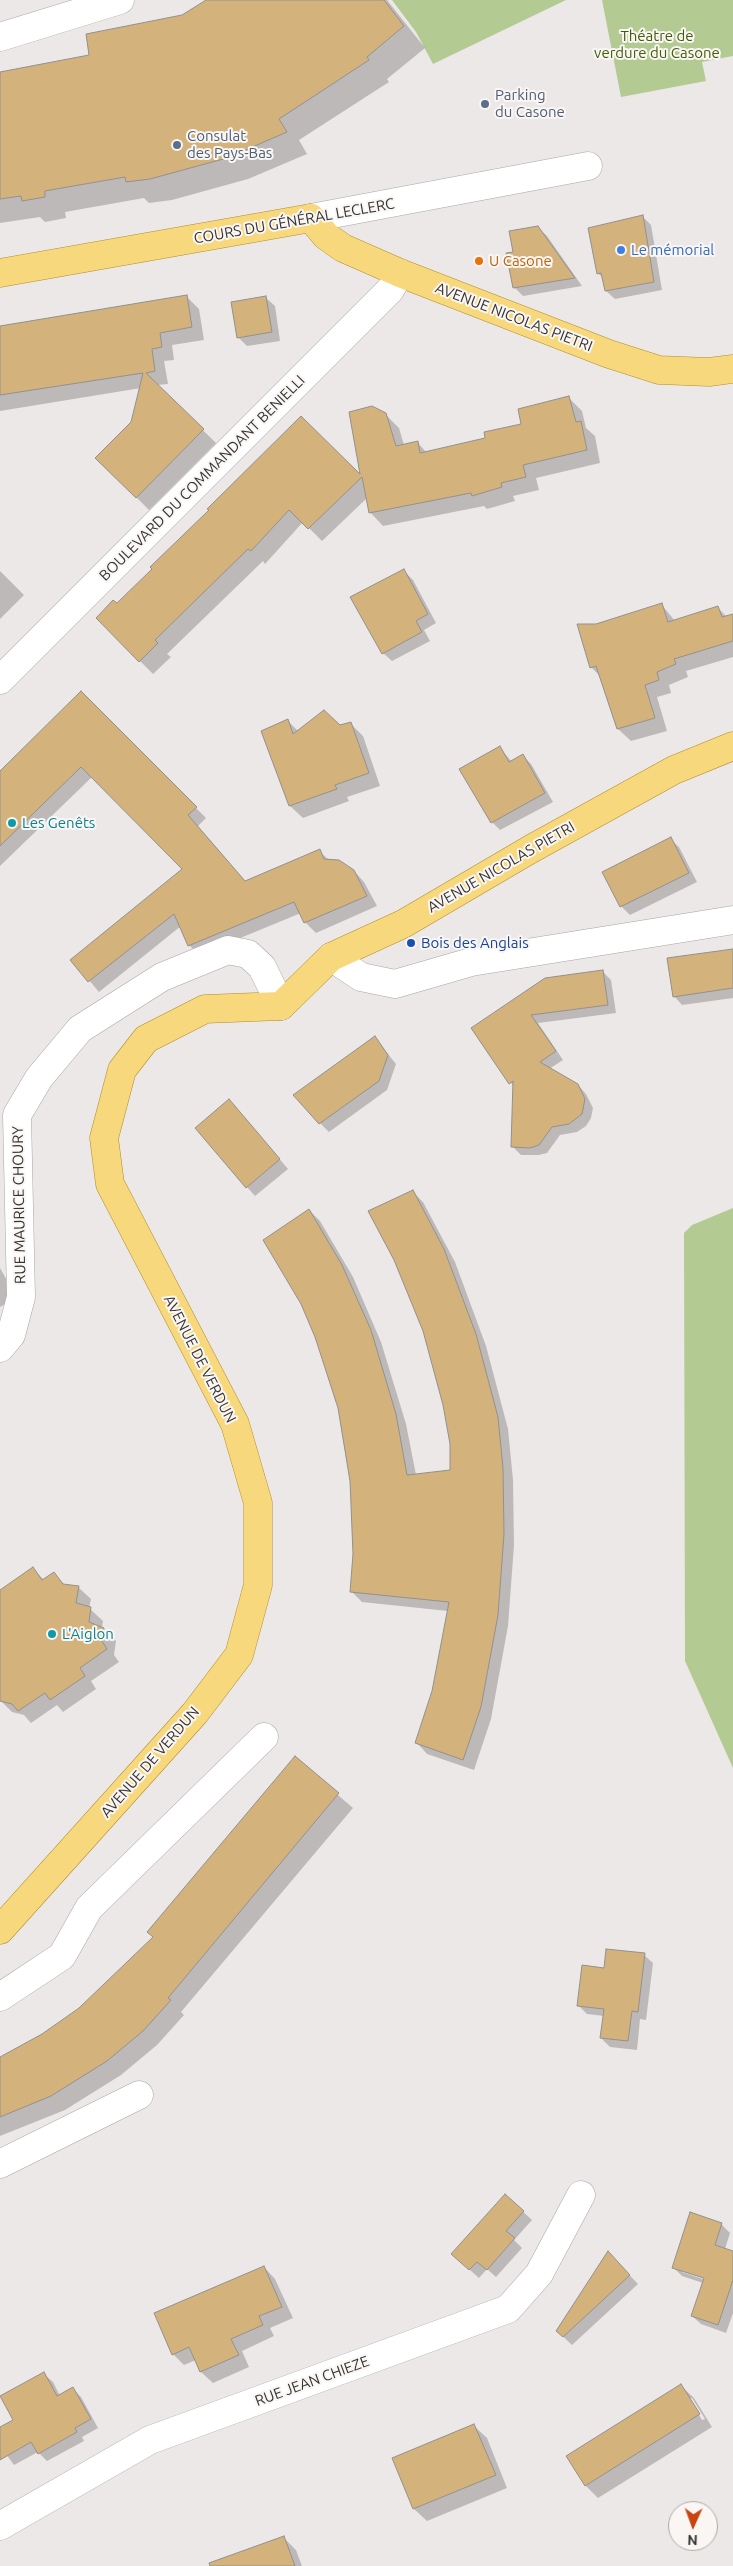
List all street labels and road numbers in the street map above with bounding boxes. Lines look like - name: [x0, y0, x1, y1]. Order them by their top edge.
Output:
- street label: COURS DU GÉNÉRAL LECLERC: [192, 194, 396, 248]
- street label: AVENUE NICOLAS PIETRI: [433, 279, 595, 355]
- street label: BOULEVARD DU COMMANDANT BENIELLI: [95, 371, 309, 585]
- street label: AVENUE NICOLAS PIETRI: [424, 817, 578, 917]
- street label: RUE MAURICE CHOURY: [9, 1126, 29, 1284]
- street label: AVENUE DE VERDUN: [160, 1292, 240, 1426]
- street label: AVENUE DE VERDUN: [97, 1703, 203, 1821]
- street label: RUE JEAN CHIEZE: [252, 2352, 372, 2410]

